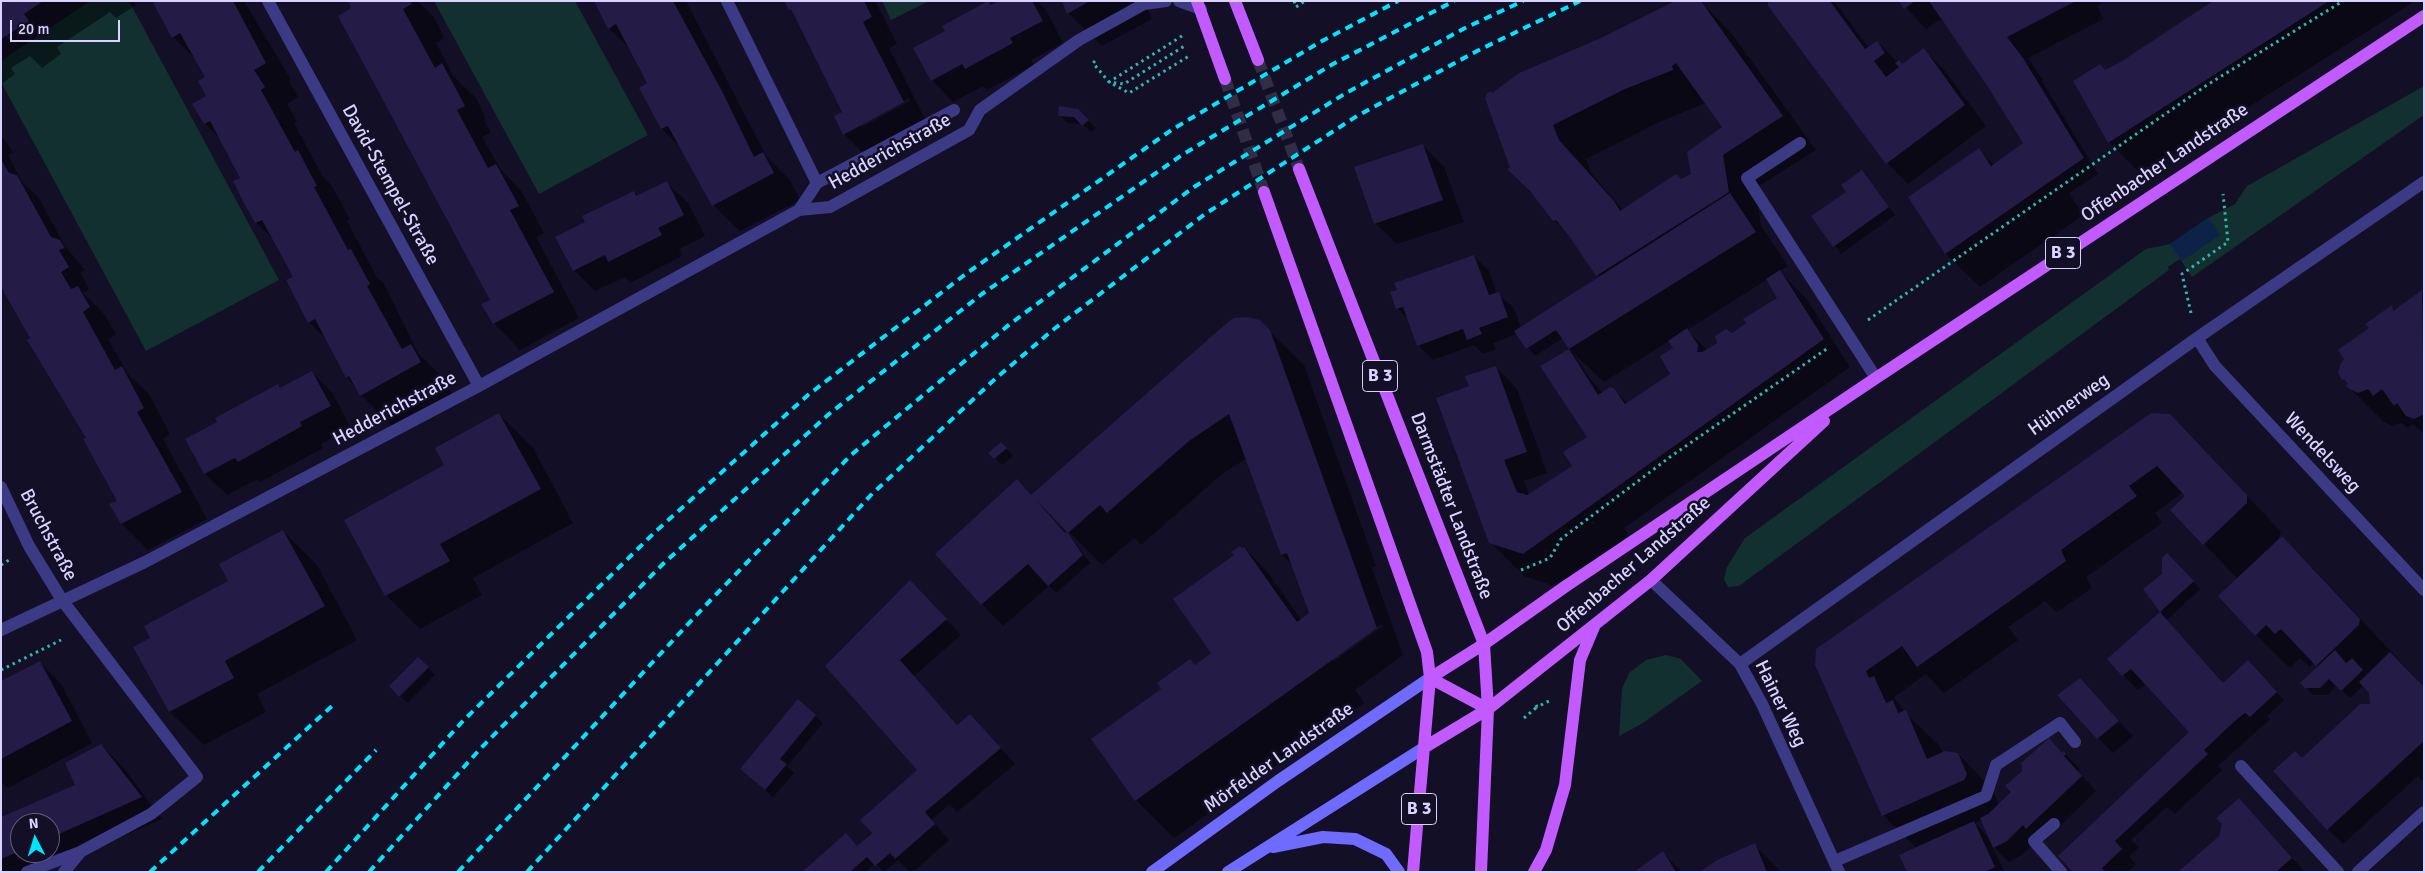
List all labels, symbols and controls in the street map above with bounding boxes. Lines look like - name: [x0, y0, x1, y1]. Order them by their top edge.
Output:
- scale bar: [12, 10, 122, 42]
- text: 20 m: [18, 20, 49, 38]
- street label: Offenbacher Landstraße: [2077, 99, 2253, 227]
- street label: David-Stempel-Straße: [336, 101, 444, 269]
- street label: Hedderichstraße: [825, 109, 955, 195]
- road number: B 3: [2046, 238, 2080, 268]
- road number: B 3: [1362, 361, 1398, 392]
- street label: Hedderichstraße: [329, 367, 461, 451]
- street label: Hühnerweg: [2024, 369, 2114, 441]
- street label: Wendelsweg: [2279, 408, 2365, 498]
- street label: Darmstädter Landstraße: [1405, 409, 1497, 603]
- street label: Bruchstraße: [14, 485, 82, 585]
- street label: Offenbacher Landstraße: [1552, 492, 1716, 638]
- street label: Hainer Weg: [1749, 657, 1811, 751]
- street label: Mörfelder Landstraße: [1200, 698, 1358, 818]
- road number: B 3: [1402, 794, 1436, 824]
- north arrow: [10, 813, 60, 863]
- text: N: [28, 815, 39, 832]

